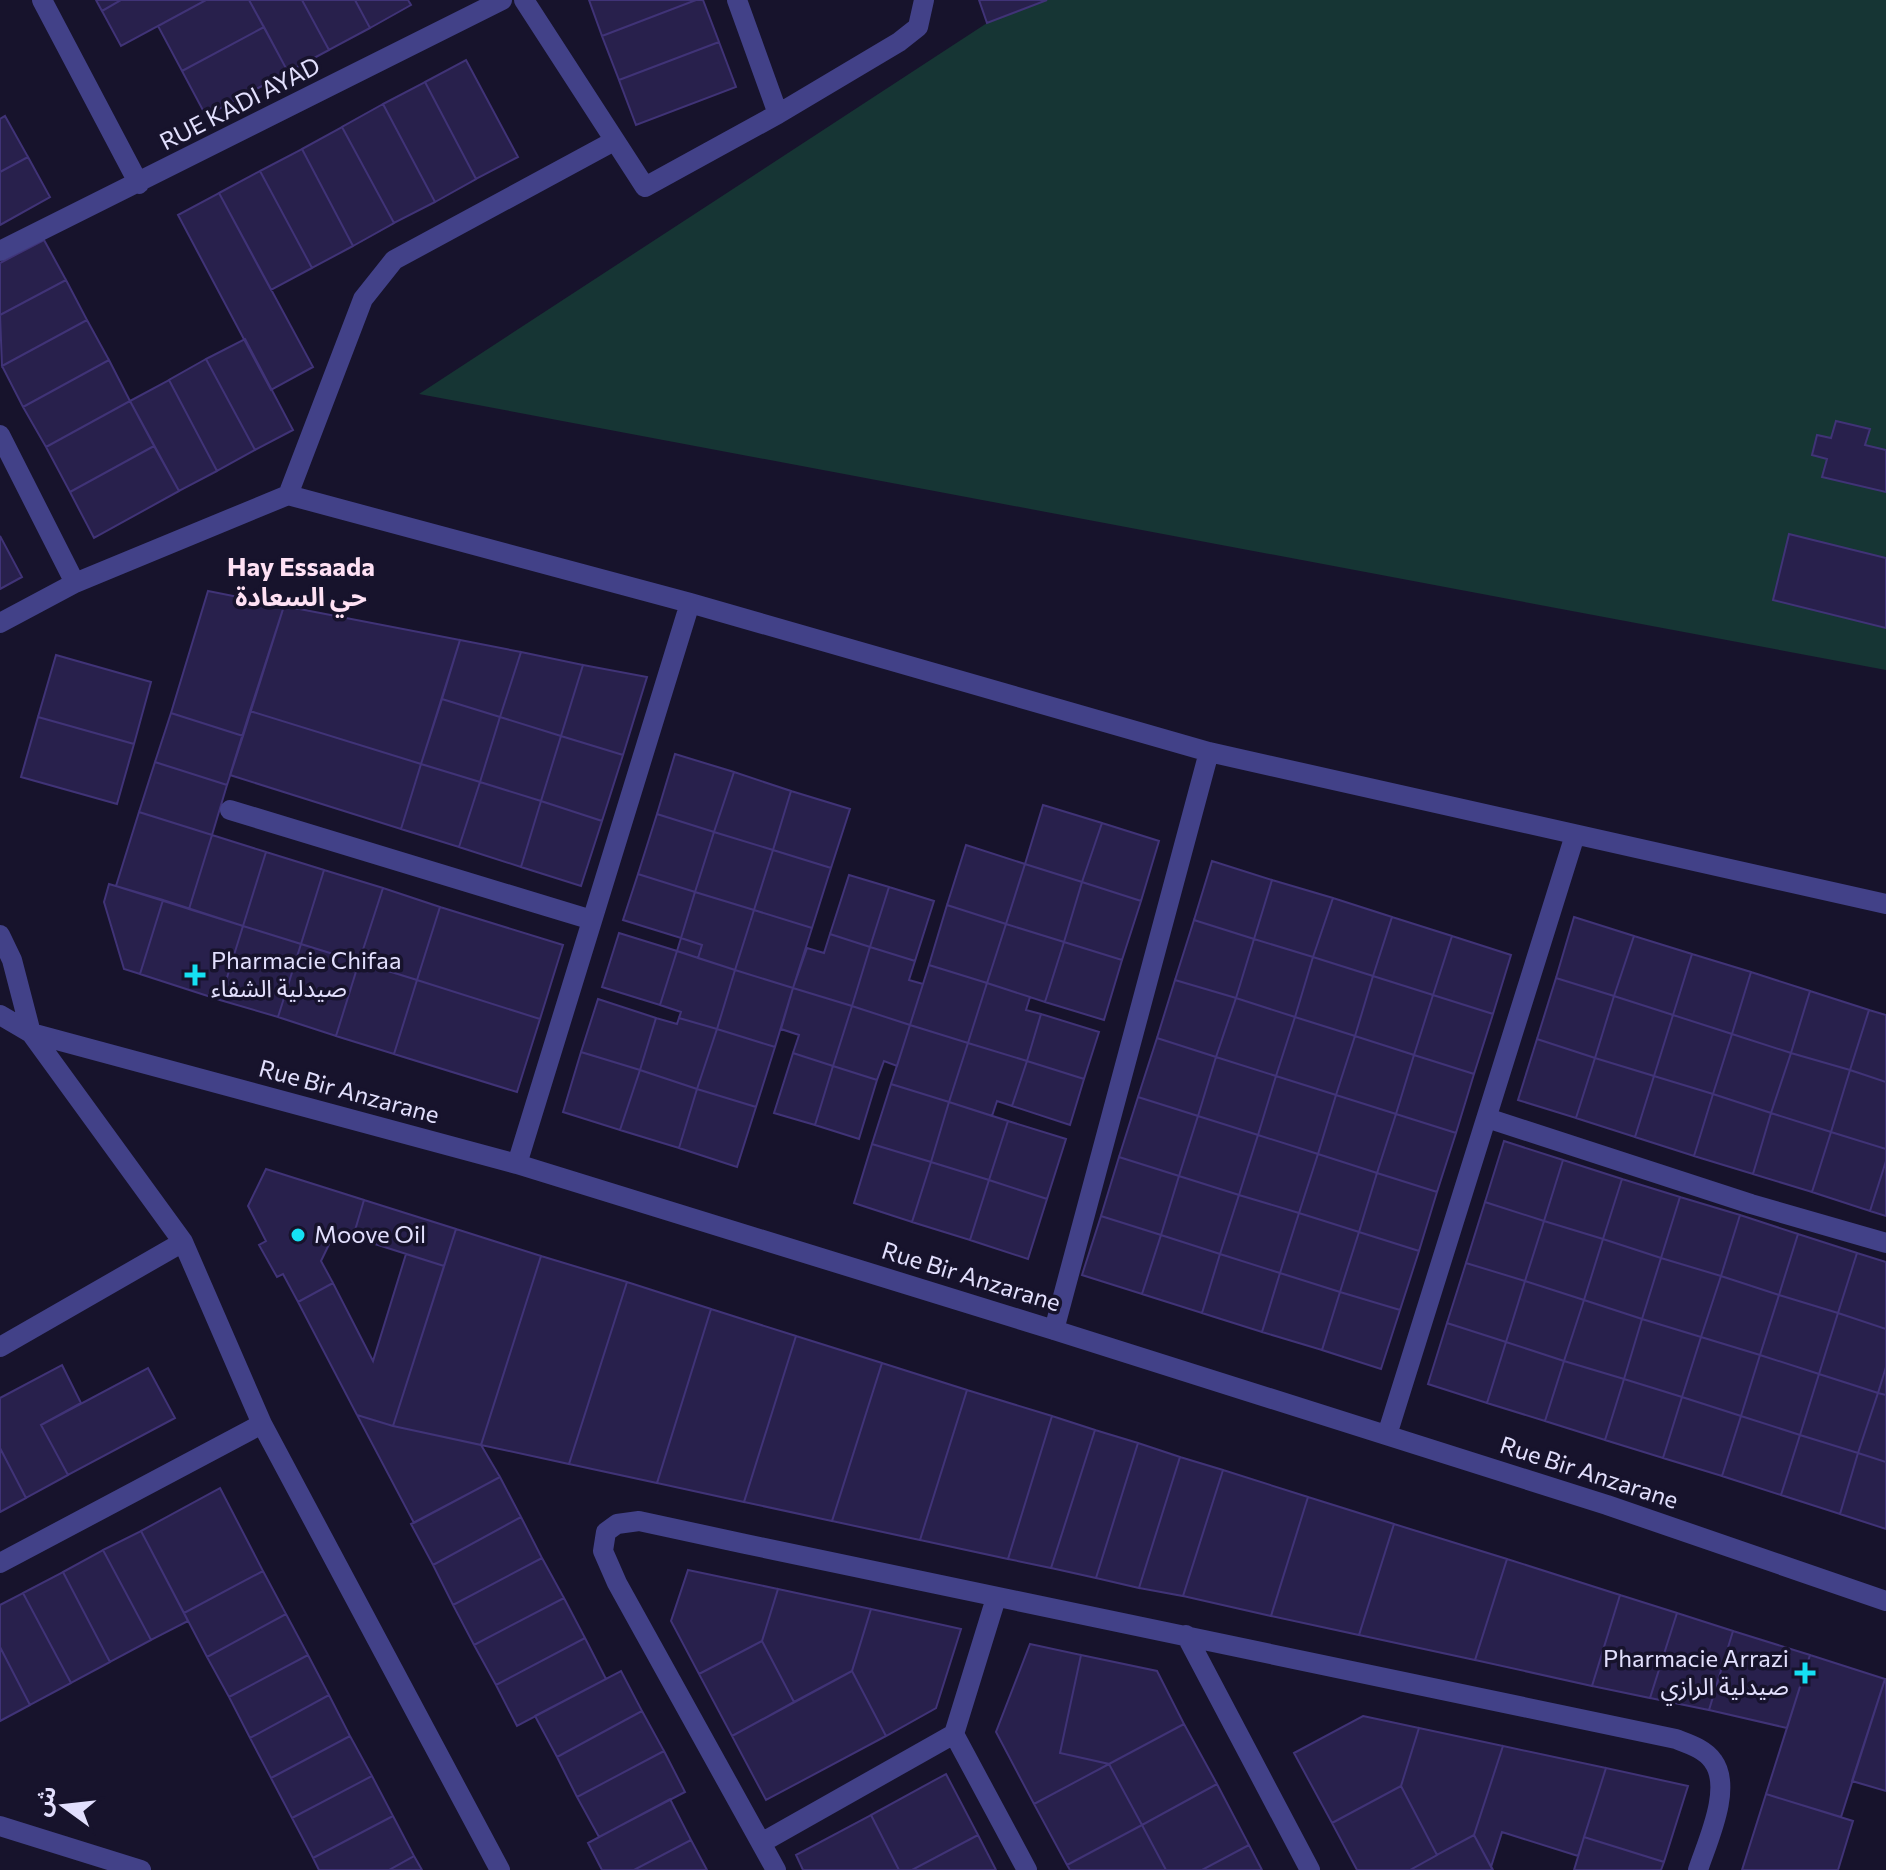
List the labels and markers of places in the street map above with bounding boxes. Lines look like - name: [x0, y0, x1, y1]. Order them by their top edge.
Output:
- place label: Pharmacie Chifaa صيدلية الشفاء: [211, 945, 401, 1002]
- marker: Pharmacie Chifaa صيدلية الشفاء: [186, 966, 204, 984]
- place label: Moove Oil: [314, 1219, 426, 1248]
- marker: Moove Oil: [289, 1226, 307, 1244]
- place label: Pharmacie Arrazi صيدلية الرازي: [1603, 1643, 1789, 1706]
- marker: Pharmacie Arrazi صيدلية الرازي: [1796, 1664, 1814, 1682]

